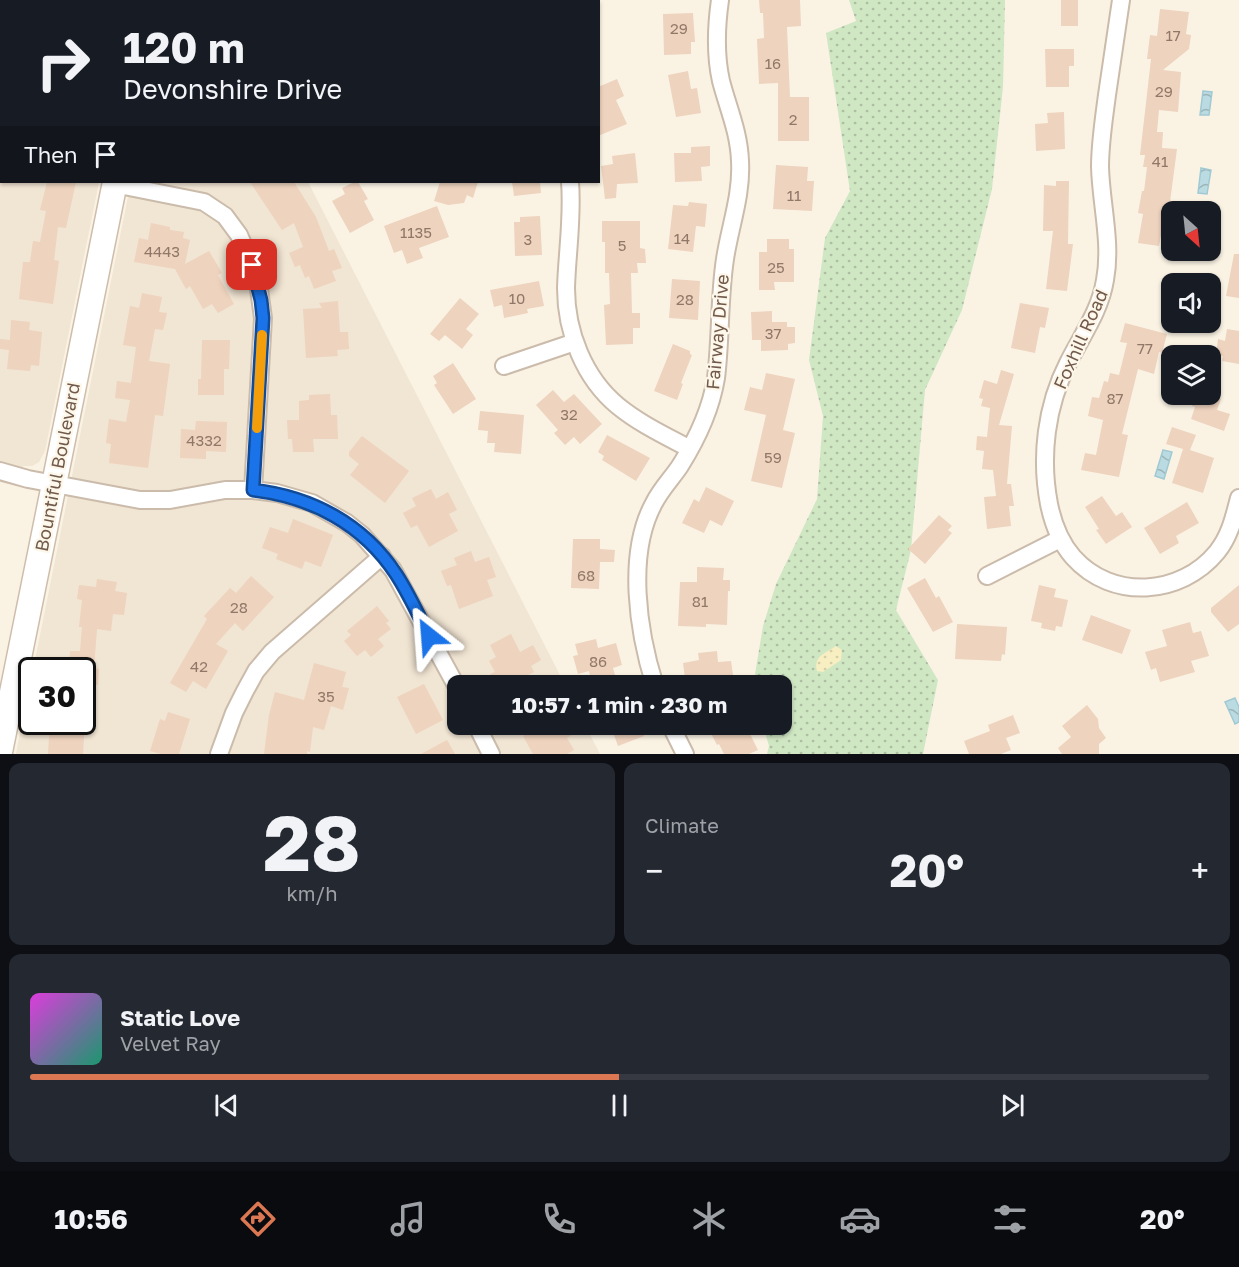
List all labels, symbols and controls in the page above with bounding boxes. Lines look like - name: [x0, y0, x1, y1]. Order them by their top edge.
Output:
- house number: 29: [670, 19, 688, 37]
- text: 120 m: [123, 22, 245, 72]
- icon: right: [24, 24, 102, 102]
- house number: 17: [1165, 26, 1181, 44]
- house number: 16: [765, 54, 781, 72]
- text: Devonshire Drive: [123, 73, 342, 105]
- house number: 29: [1155, 82, 1173, 100]
- house number: 2: [789, 110, 797, 128]
- icon: arrive: [89, 138, 122, 171]
- text: Then: [24, 141, 77, 168]
- house number: 41: [1152, 152, 1168, 170]
- house number: 11: [787, 186, 801, 204]
- north arrow: [1161, 201, 1221, 261]
- map controls: [1161, 201, 1221, 405]
- house number: 1135: [400, 223, 432, 241]
- house number: 14: [674, 229, 690, 247]
- house number: 3: [524, 230, 532, 248]
- house number: 5: [618, 236, 626, 254]
- pin: [226, 239, 277, 290]
- house number: 4443: [144, 242, 180, 260]
- icon: arrive: [235, 248, 268, 281]
- house number: 25: [767, 258, 785, 276]
- street label: Fairway Drive: [701, 273, 733, 391]
- button: sound: [1161, 273, 1221, 333]
- street label: Foxhill Road: [1048, 286, 1112, 392]
- house number: 10: [509, 289, 525, 307]
- house number: 28: [676, 290, 694, 308]
- house number: 37: [765, 324, 781, 342]
- house number: 77: [1137, 339, 1153, 357]
- button: layers: [1161, 345, 1221, 405]
- street label: Bountiful Boulevard: [30, 381, 84, 553]
- house number: 87: [1106, 389, 1124, 407]
- house number: 32: [560, 405, 578, 423]
- house number: 4332: [186, 431, 222, 449]
- house number: 59: [764, 448, 782, 466]
- house number: 68: [577, 566, 595, 584]
- house number: 81: [692, 592, 708, 610]
- house number: 28: [230, 598, 248, 616]
- position arrow: [397, 604, 461, 668]
- house number: 86: [589, 652, 607, 670]
- speed limit sign: 30: [18, 657, 96, 735]
- house number: 42: [190, 657, 208, 675]
- house number: 35: [317, 687, 335, 705]
- text: 10:57 · 1 min · 230 m: [512, 691, 727, 718]
- text: 28: [263, 795, 361, 888]
- text: Climate: [645, 813, 719, 837]
- text: 20°: [890, 843, 964, 897]
- text: −: [645, 851, 663, 890]
- text: +: [1191, 851, 1209, 890]
- text: km/h: [287, 881, 337, 905]
- text: Static Love: [120, 1004, 240, 1031]
- text: Velvet Ray: [120, 1031, 221, 1055]
- icon: previous: [210, 1089, 243, 1122]
- icon: pause: [603, 1089, 636, 1122]
- icon: next: [996, 1089, 1029, 1122]
- icon: directions: [237, 1198, 279, 1240]
- icon: music: [387, 1198, 429, 1240]
- icon: phone: [538, 1198, 580, 1240]
- icon: climate: [688, 1198, 730, 1240]
- icon: car: [839, 1198, 881, 1240]
- icon: filters: [989, 1198, 1031, 1240]
- text: 10:56: [54, 1203, 128, 1235]
- text: 20°: [1140, 1203, 1185, 1235]

